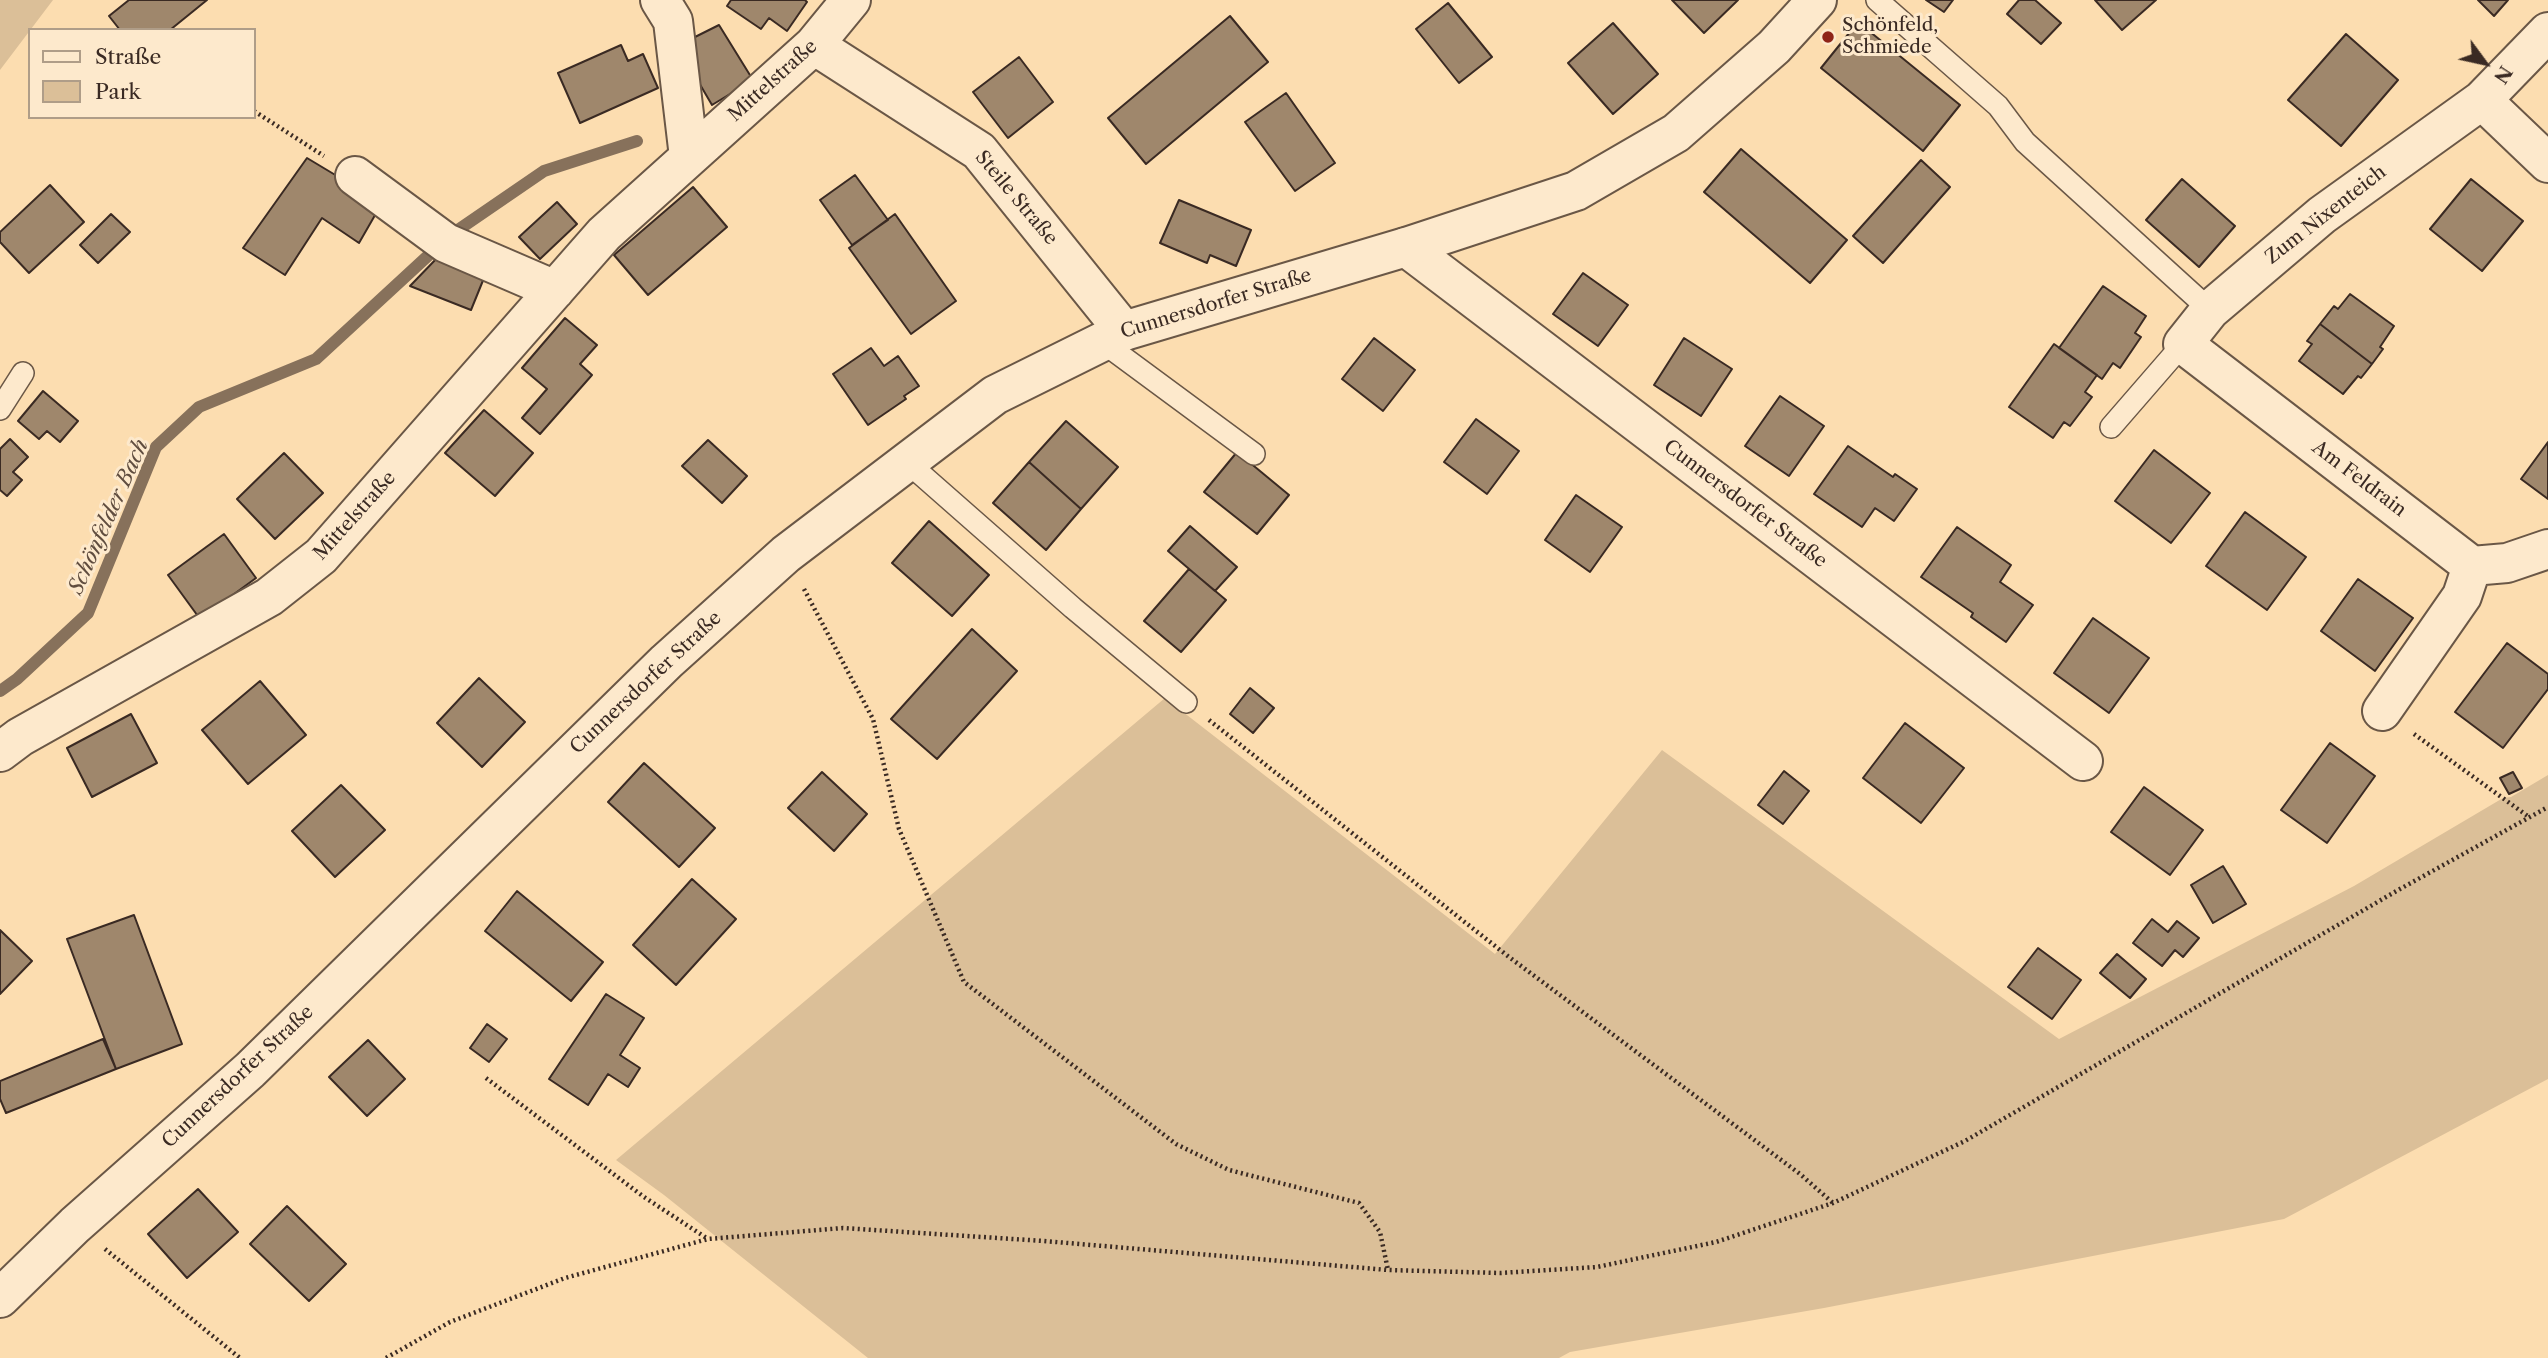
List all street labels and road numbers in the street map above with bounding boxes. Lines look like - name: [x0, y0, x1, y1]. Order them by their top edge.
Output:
- street label: Mittelstraße: [724, 35, 822, 127]
- street label: Steile Straße: [970, 146, 1062, 250]
- street label: Zum Nixenteich: [2261, 161, 2391, 269]
- street label: Cunnersdorfer Straße: [1118, 264, 1314, 344]
- street label: Cunnersdorfer Straße: [1659, 435, 1831, 573]
- street label: Am Feldrain: [2307, 436, 2411, 522]
- street label: Mittelstraße: [309, 467, 401, 565]
- street label: Cunnersdorfer Straße: [566, 607, 726, 759]
- street label: Cunnersdorfer Straße: [158, 1001, 318, 1153]

